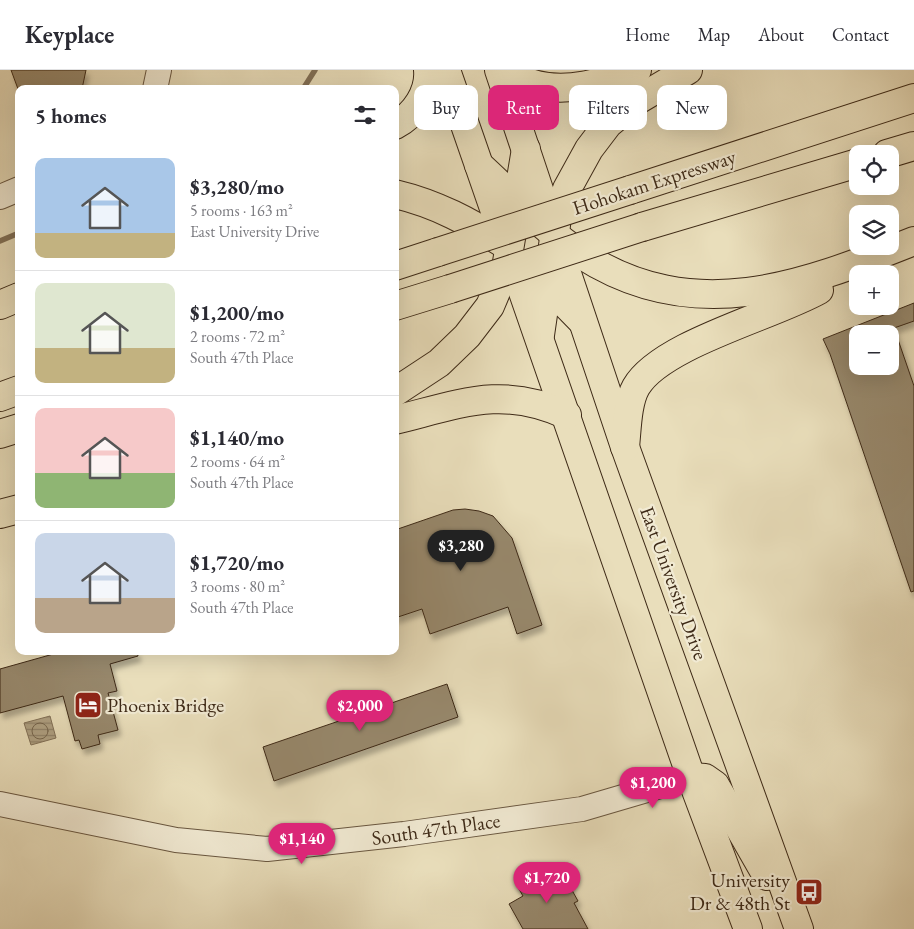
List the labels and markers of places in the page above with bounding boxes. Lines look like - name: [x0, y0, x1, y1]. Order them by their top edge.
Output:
- pin: $3,280: [420, 530, 502, 572]
- hotel icon: Phoenix Bridge: [73, 690, 103, 720]
- pin: $2,000: [319, 690, 401, 732]
- place label: Phoenix Bridge: [107, 692, 224, 718]
- pin: $1,200: [612, 766, 694, 809]
- pin: $1,140: [261, 822, 343, 865]
- pin: $1,720: [506, 862, 588, 904]
- place label: University Dr & 48th St: [690, 867, 791, 916]
- bus stop icon: University Dr & 48th St: [794, 877, 824, 907]

